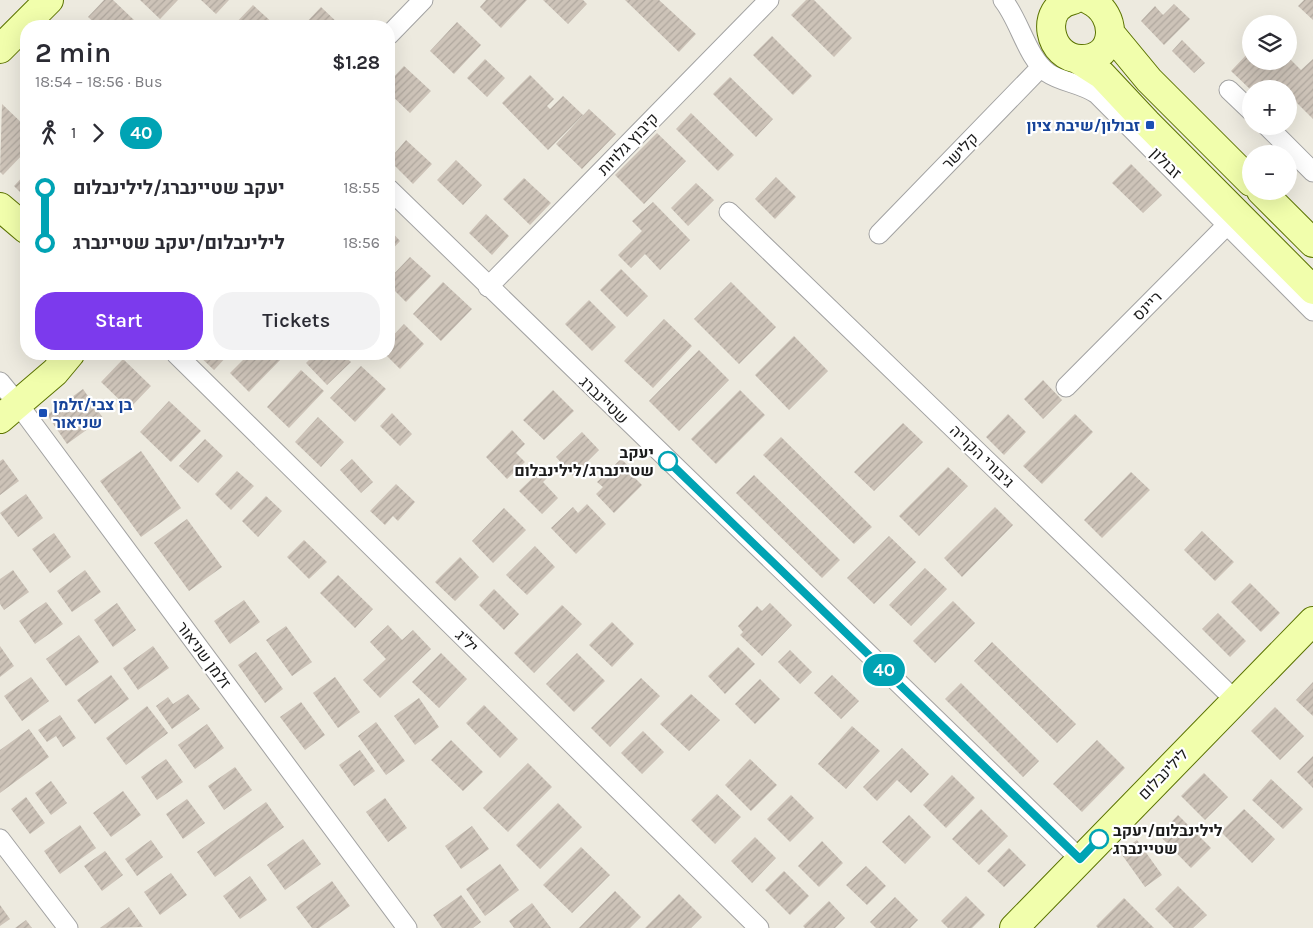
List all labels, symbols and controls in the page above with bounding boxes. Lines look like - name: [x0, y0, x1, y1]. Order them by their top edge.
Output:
- map controls: [1242, 15, 1297, 200]
- button: layers: [1242, 15, 1297, 70]
- text: 2 min: [35, 36, 111, 69]
- text: $1.28: [332, 52, 380, 74]
- text: 18:54 – 18:56 · Bus: [35, 72, 162, 91]
- button: +: [1242, 80, 1297, 135]
- street label: קיבוץ גלויות: [594, 109, 662, 179]
- place label: זבולון/שיבת ציון: [1027, 116, 1140, 135]
- icon: walk: [35, 119, 63, 147]
- icon: forward: [84, 119, 112, 147]
- marker: זבולון/שיבת ציון: [1144, 119, 1156, 131]
- text: 40: [130, 122, 152, 144]
- text: 1: [71, 123, 76, 142]
- street label: קלישר: [938, 129, 982, 173]
- street label: זבולון: [1146, 143, 1186, 183]
- button: −: [1242, 145, 1297, 200]
- text: יעקב שטיינברג/לילינבלום: [73, 177, 285, 199]
- text: 18:55: [343, 178, 380, 197]
- text: לילינבלום/יעקב שטיינברג: [73, 232, 285, 254]
- text: 18:56: [343, 233, 380, 252]
- street label: ריינס: [1128, 287, 1166, 325]
- button: Start: [35, 292, 203, 350]
- button: Tickets: [213, 292, 380, 350]
- street label: שטיינברג: [576, 372, 632, 428]
- place label: בן צבי/זלמן שניאור: [53, 395, 133, 432]
- marker: בן צבי/זלמן שניאור: [37, 407, 49, 419]
- street label: גיבורי הקריה: [946, 421, 1018, 491]
- place label: יעקב שטיינברג/לילינבלום: [514, 443, 654, 480]
- marker: יעקב שטיינברג/לילינבלום: [658, 451, 678, 471]
- street label: זלמן שניאור: [173, 618, 235, 692]
- street label: יל"ג: [452, 626, 482, 656]
- line badge: 40: [862, 654, 906, 686]
- text: 40: [873, 659, 895, 681]
- street label: לילינבלום: [1134, 745, 1192, 803]
- place label: לילינבלום/יעקב שטיינברג: [1113, 821, 1223, 858]
- marker: לילינבלום/יעקב שטיינברג: [1089, 829, 1109, 849]

